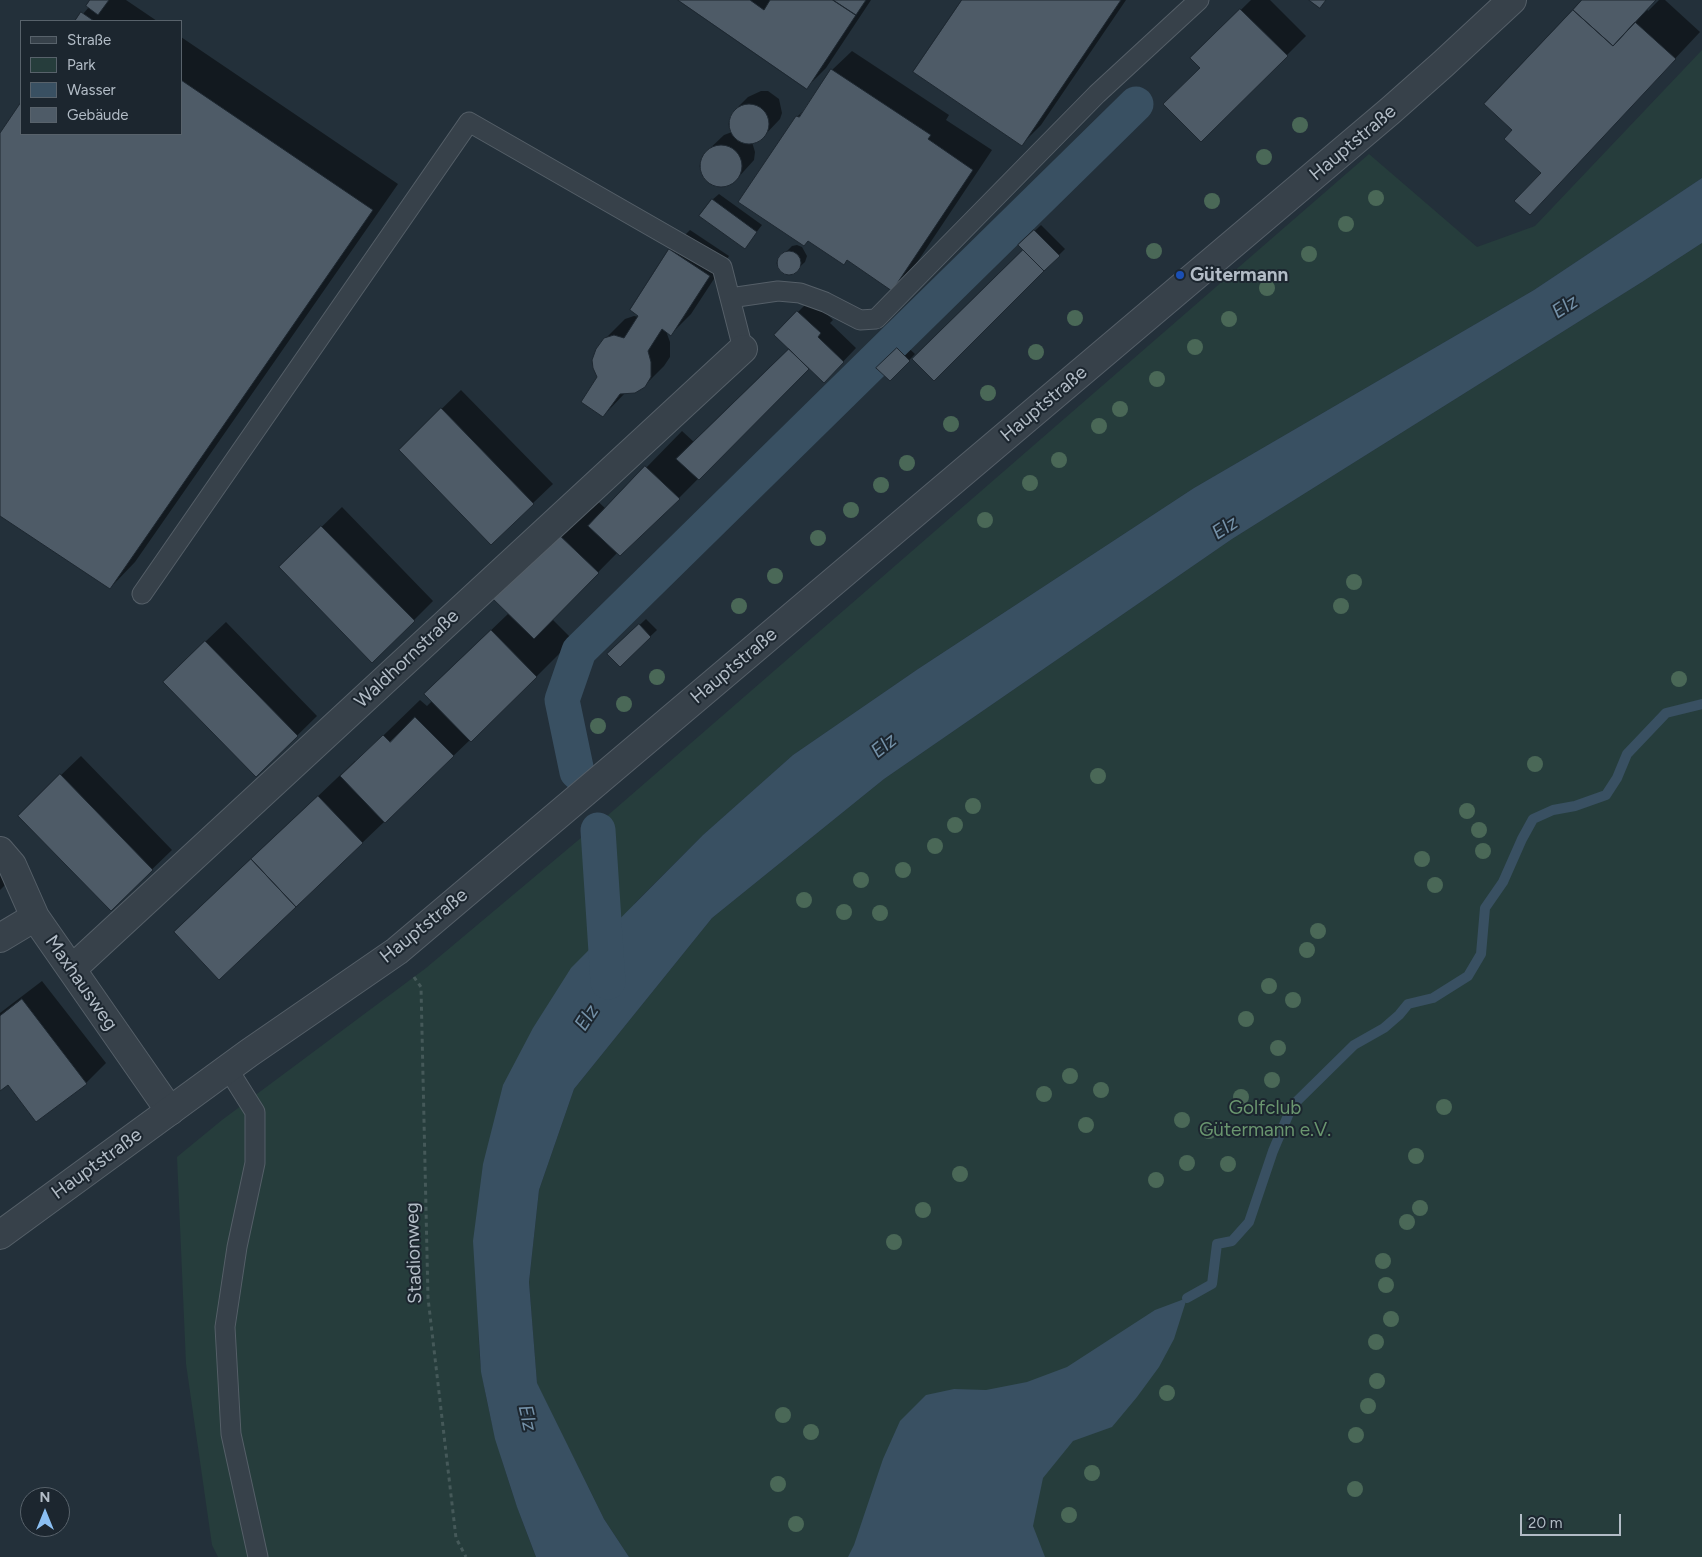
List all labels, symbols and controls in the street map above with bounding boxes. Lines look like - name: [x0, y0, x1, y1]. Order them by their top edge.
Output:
- legend: [20, 20, 182, 135]
- text: Straße: [67, 31, 111, 49]
- text: Park: [67, 56, 96, 74]
- text: Wasser: [67, 81, 116, 99]
- street label: Hauptstraße: [1305, 100, 1401, 186]
- text: Gebäude: [67, 106, 128, 124]
- place label: Gütermann: [1190, 264, 1288, 286]
- marker: Gütermann: [1174, 269, 1186, 281]
- water label: Elz: [1548, 290, 1582, 324]
- street label: Hauptstraße: [996, 361, 1092, 447]
- water label: Elz: [1208, 511, 1242, 545]
- street label: Waldhornstraße: [350, 605, 464, 713]
- street label: Hauptstraße: [686, 623, 782, 709]
- water label: Elz: [866, 728, 902, 764]
- street label: Hauptstraße: [376, 884, 472, 968]
- street label: Maxhausweg: [40, 931, 122, 1035]
- water label: Elz: [570, 1001, 604, 1035]
- park label: Golfclub Gütermann e.V.: [1199, 1097, 1331, 1141]
- street label: Hauptstraße: [47, 1124, 147, 1204]
- street label: Stadionweg: [401, 1202, 427, 1304]
- water label: Elz: [512, 1403, 542, 1433]
- north arrow: [20, 1487, 70, 1537]
- text: N: [40, 1489, 50, 1506]
- scale bar: [1522, 1504, 1623, 1536]
- text: 20 m: [1528, 1514, 1562, 1532]

